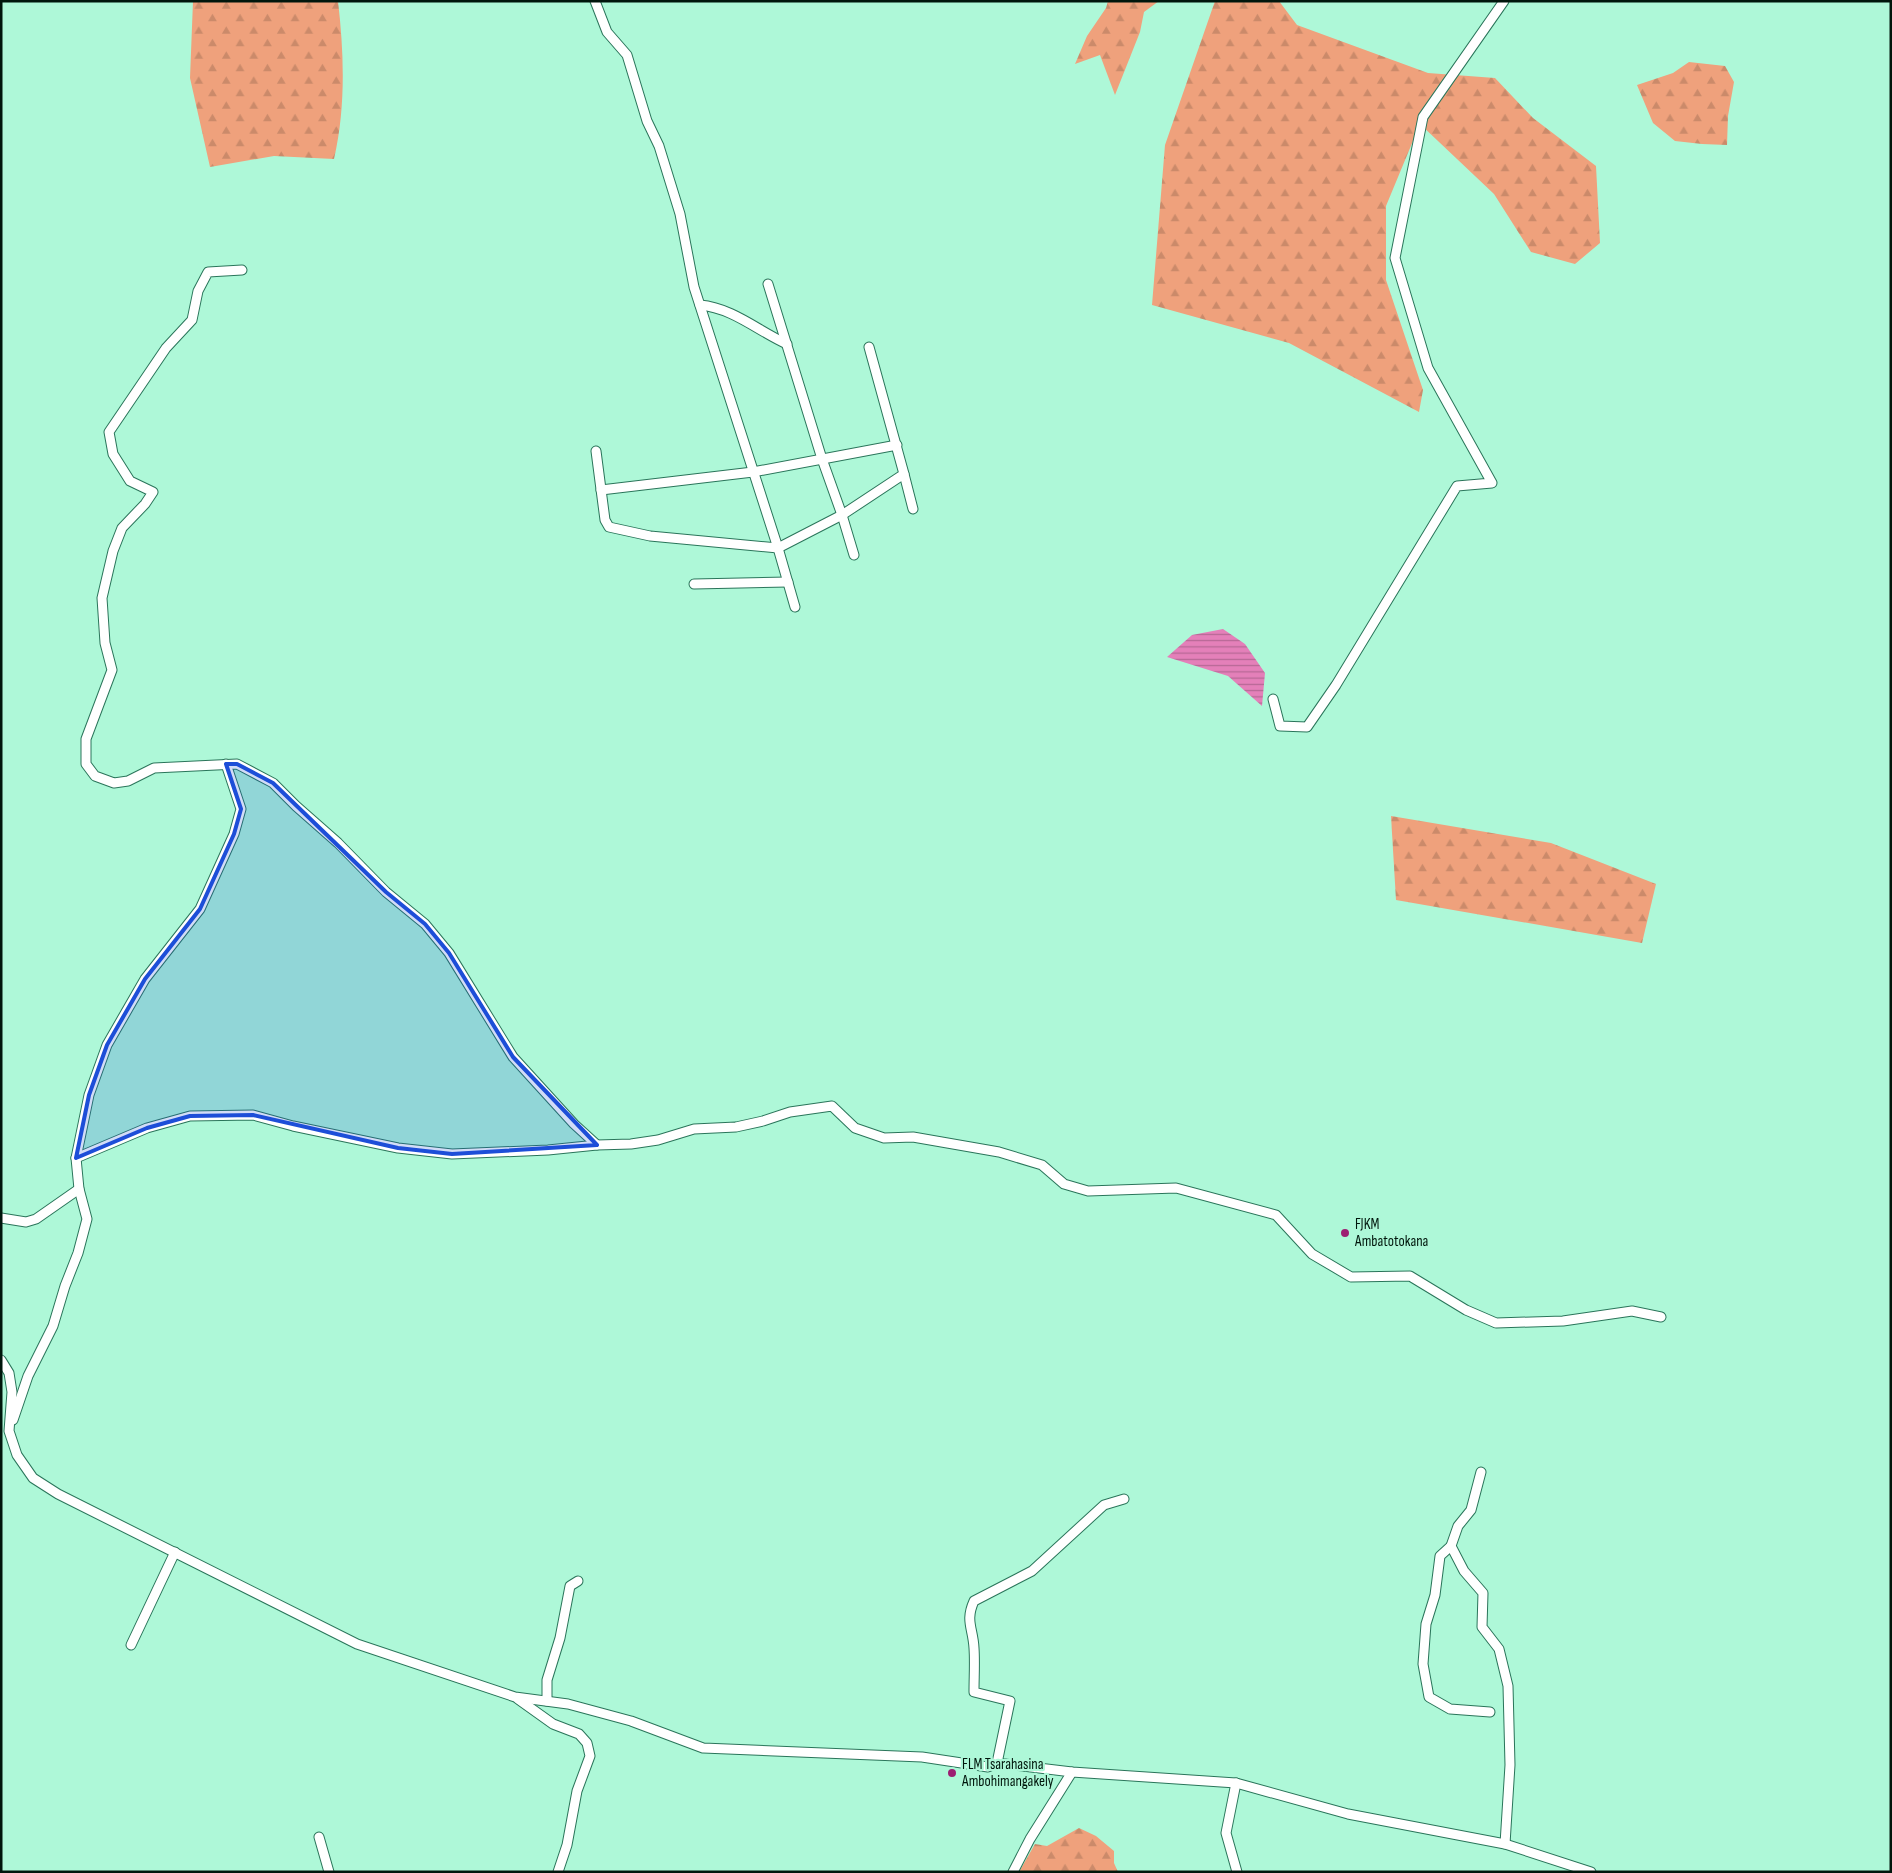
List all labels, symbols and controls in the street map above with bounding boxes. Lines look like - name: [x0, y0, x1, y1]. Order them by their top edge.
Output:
- place label: FJKM Ambatotokana: [1354, 1215, 1429, 1251]
- marker: FJKM Ambatotokana: [1339, 1227, 1351, 1239]
- place label: FLM Tsarahasina Ambohimangakely: [961, 1755, 1054, 1791]
- marker: FLM Tsarahasina Ambohimangakely: [946, 1767, 958, 1779]

